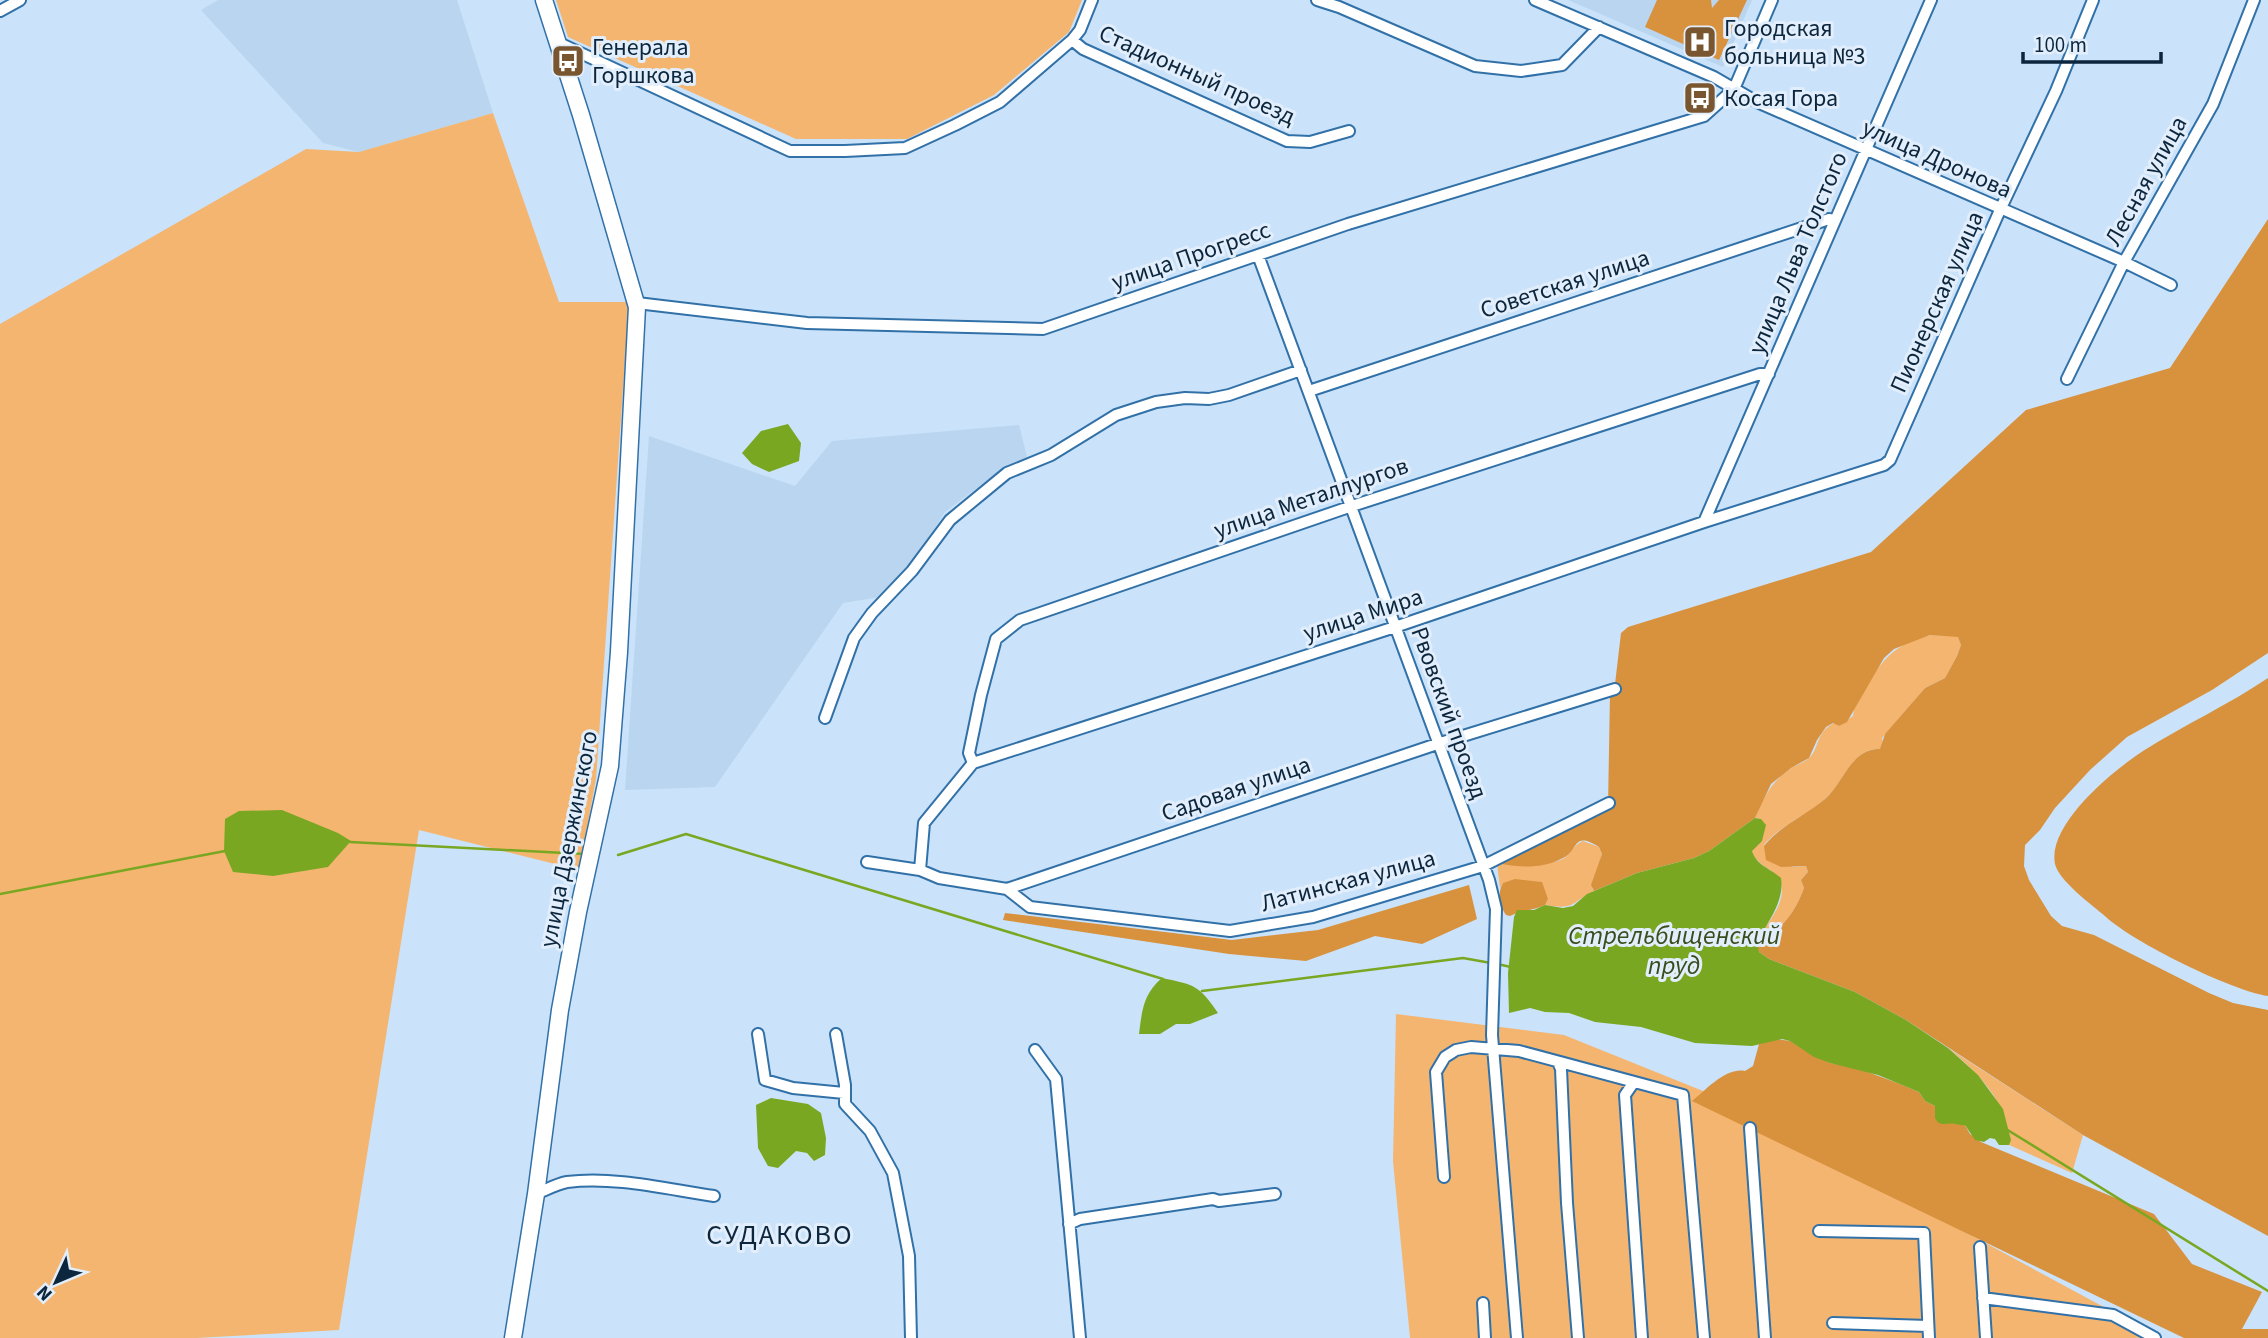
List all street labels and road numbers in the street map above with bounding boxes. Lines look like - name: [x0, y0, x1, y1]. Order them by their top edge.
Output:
- street label: Стадионный проезд: [1093, 16, 1301, 134]
- street label: улица Дронова: [1857, 110, 2017, 208]
- street label: Лесная улица: [2096, 110, 2196, 252]
- street label: улица Льва Толстого: [1739, 146, 1857, 360]
- street label: Пионерская улица: [1881, 206, 1993, 398]
- street label: улица Прогресс: [1107, 212, 1275, 300]
- street label: Советская улица: [1476, 240, 1654, 328]
- street label: улица Металлургов: [1209, 448, 1413, 548]
- street label: улица Мира: [1299, 579, 1427, 651]
- street label: Рвовский проезд: [1402, 622, 1496, 804]
- street label: улица Дзержинского: [531, 728, 607, 950]
- street label: Садовая улица: [1157, 747, 1315, 831]
- street label: Латинская улица: [1257, 841, 1439, 921]

